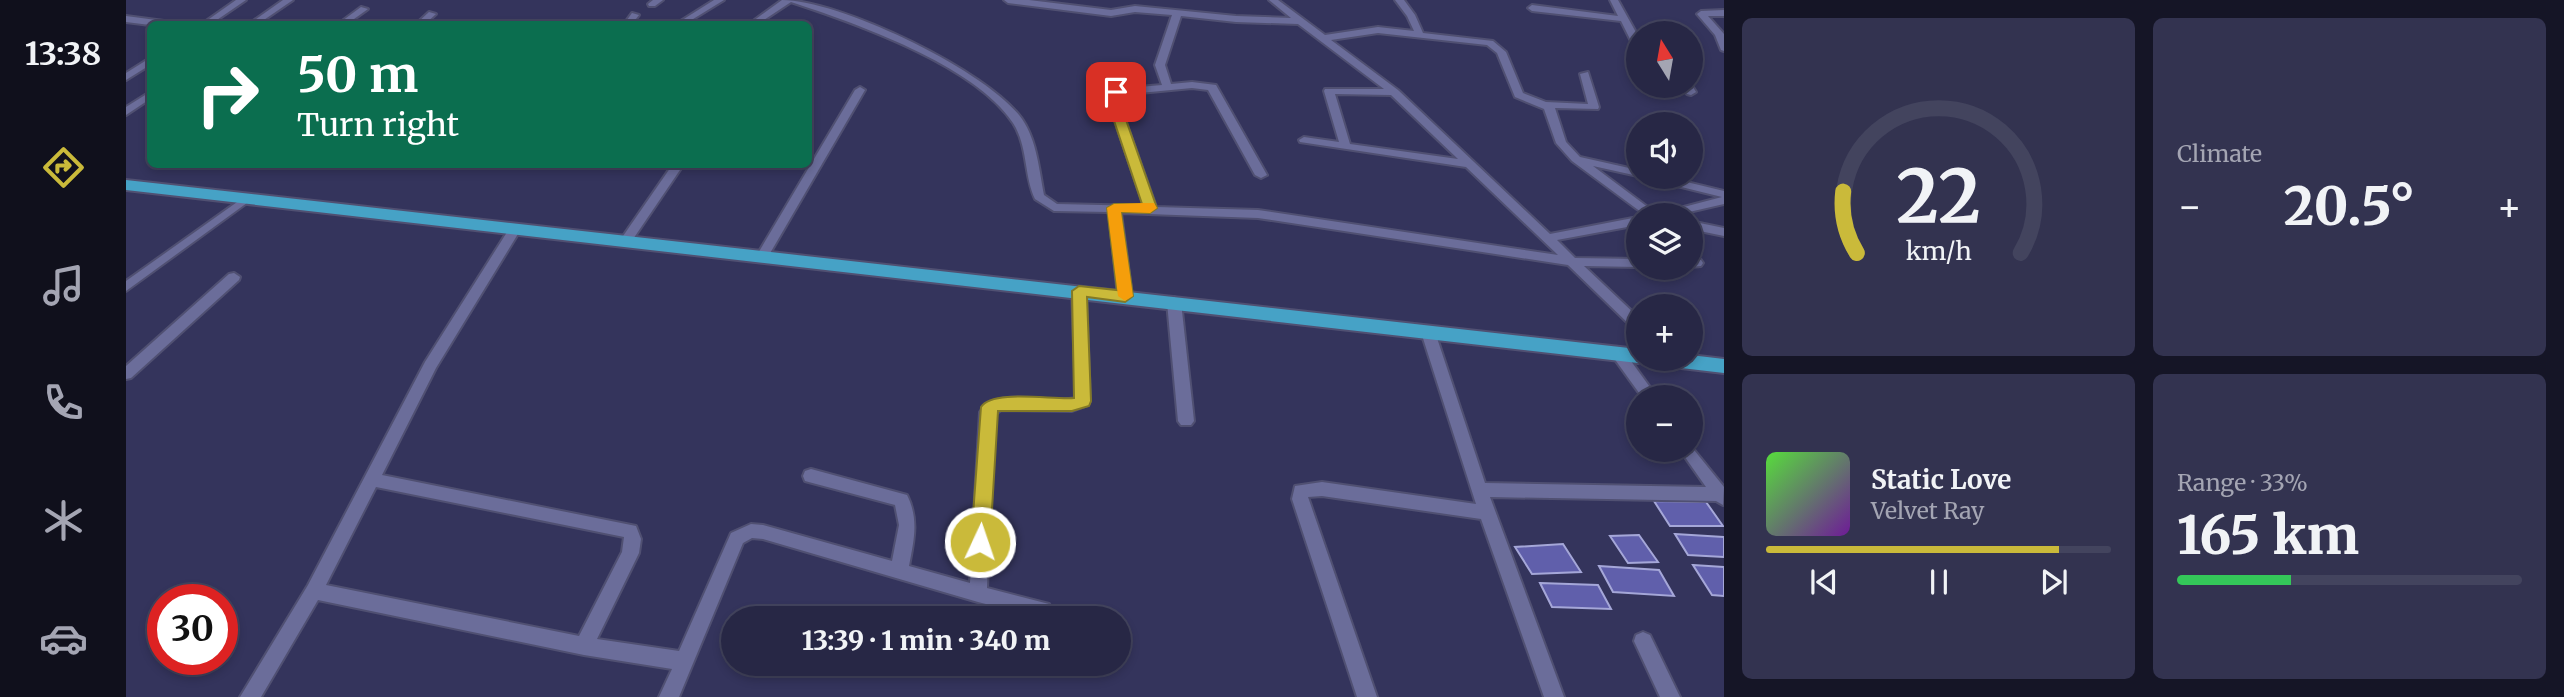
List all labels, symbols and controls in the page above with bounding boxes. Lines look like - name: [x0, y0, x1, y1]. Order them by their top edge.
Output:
- north arrow: [1626, 21, 1703, 98]
- map controls: [1626, 21, 1703, 462]
- text: 13:38: [25, 34, 101, 74]
- text: 50 m: [297, 44, 418, 105]
- icon: right: [182, 49, 273, 140]
- pin: [1086, 62, 1146, 122]
- icon: arrive: [1097, 73, 1135, 111]
- text: Turn right: [297, 105, 459, 145]
- button: sound: [1626, 112, 1703, 189]
- text: Climate: [2177, 139, 2262, 168]
- icon: directions: [39, 143, 88, 192]
- text: 22: [1896, 151, 1981, 243]
- text: 20.5°: [2284, 174, 2415, 239]
- text: −: [2177, 183, 2202, 230]
- text: +: [2497, 183, 2522, 230]
- button: layers: [1626, 203, 1703, 280]
- text: km/h: [1905, 235, 1972, 267]
- icon: music: [39, 261, 88, 310]
- button: +: [1626, 294, 1703, 371]
- icon: phone: [39, 378, 88, 427]
- button: −: [1626, 385, 1703, 462]
- text: Static Love: [1871, 463, 2011, 496]
- text: Range · 33%: [2177, 468, 2308, 497]
- icon: climate: [39, 496, 88, 545]
- text: Velvet Ray: [1871, 496, 1984, 525]
- text: 165 km: [2177, 503, 2359, 568]
- position arrow: [943, 505, 1017, 579]
- icon: previous: [1805, 563, 1843, 601]
- icon: pause: [1920, 563, 1958, 601]
- icon: next: [2035, 563, 2073, 601]
- speed limit sign: 30: [147, 584, 238, 675]
- icon: car: [39, 614, 88, 663]
- text: 13:39 · 1 min · 340 m: [802, 624, 1050, 657]

